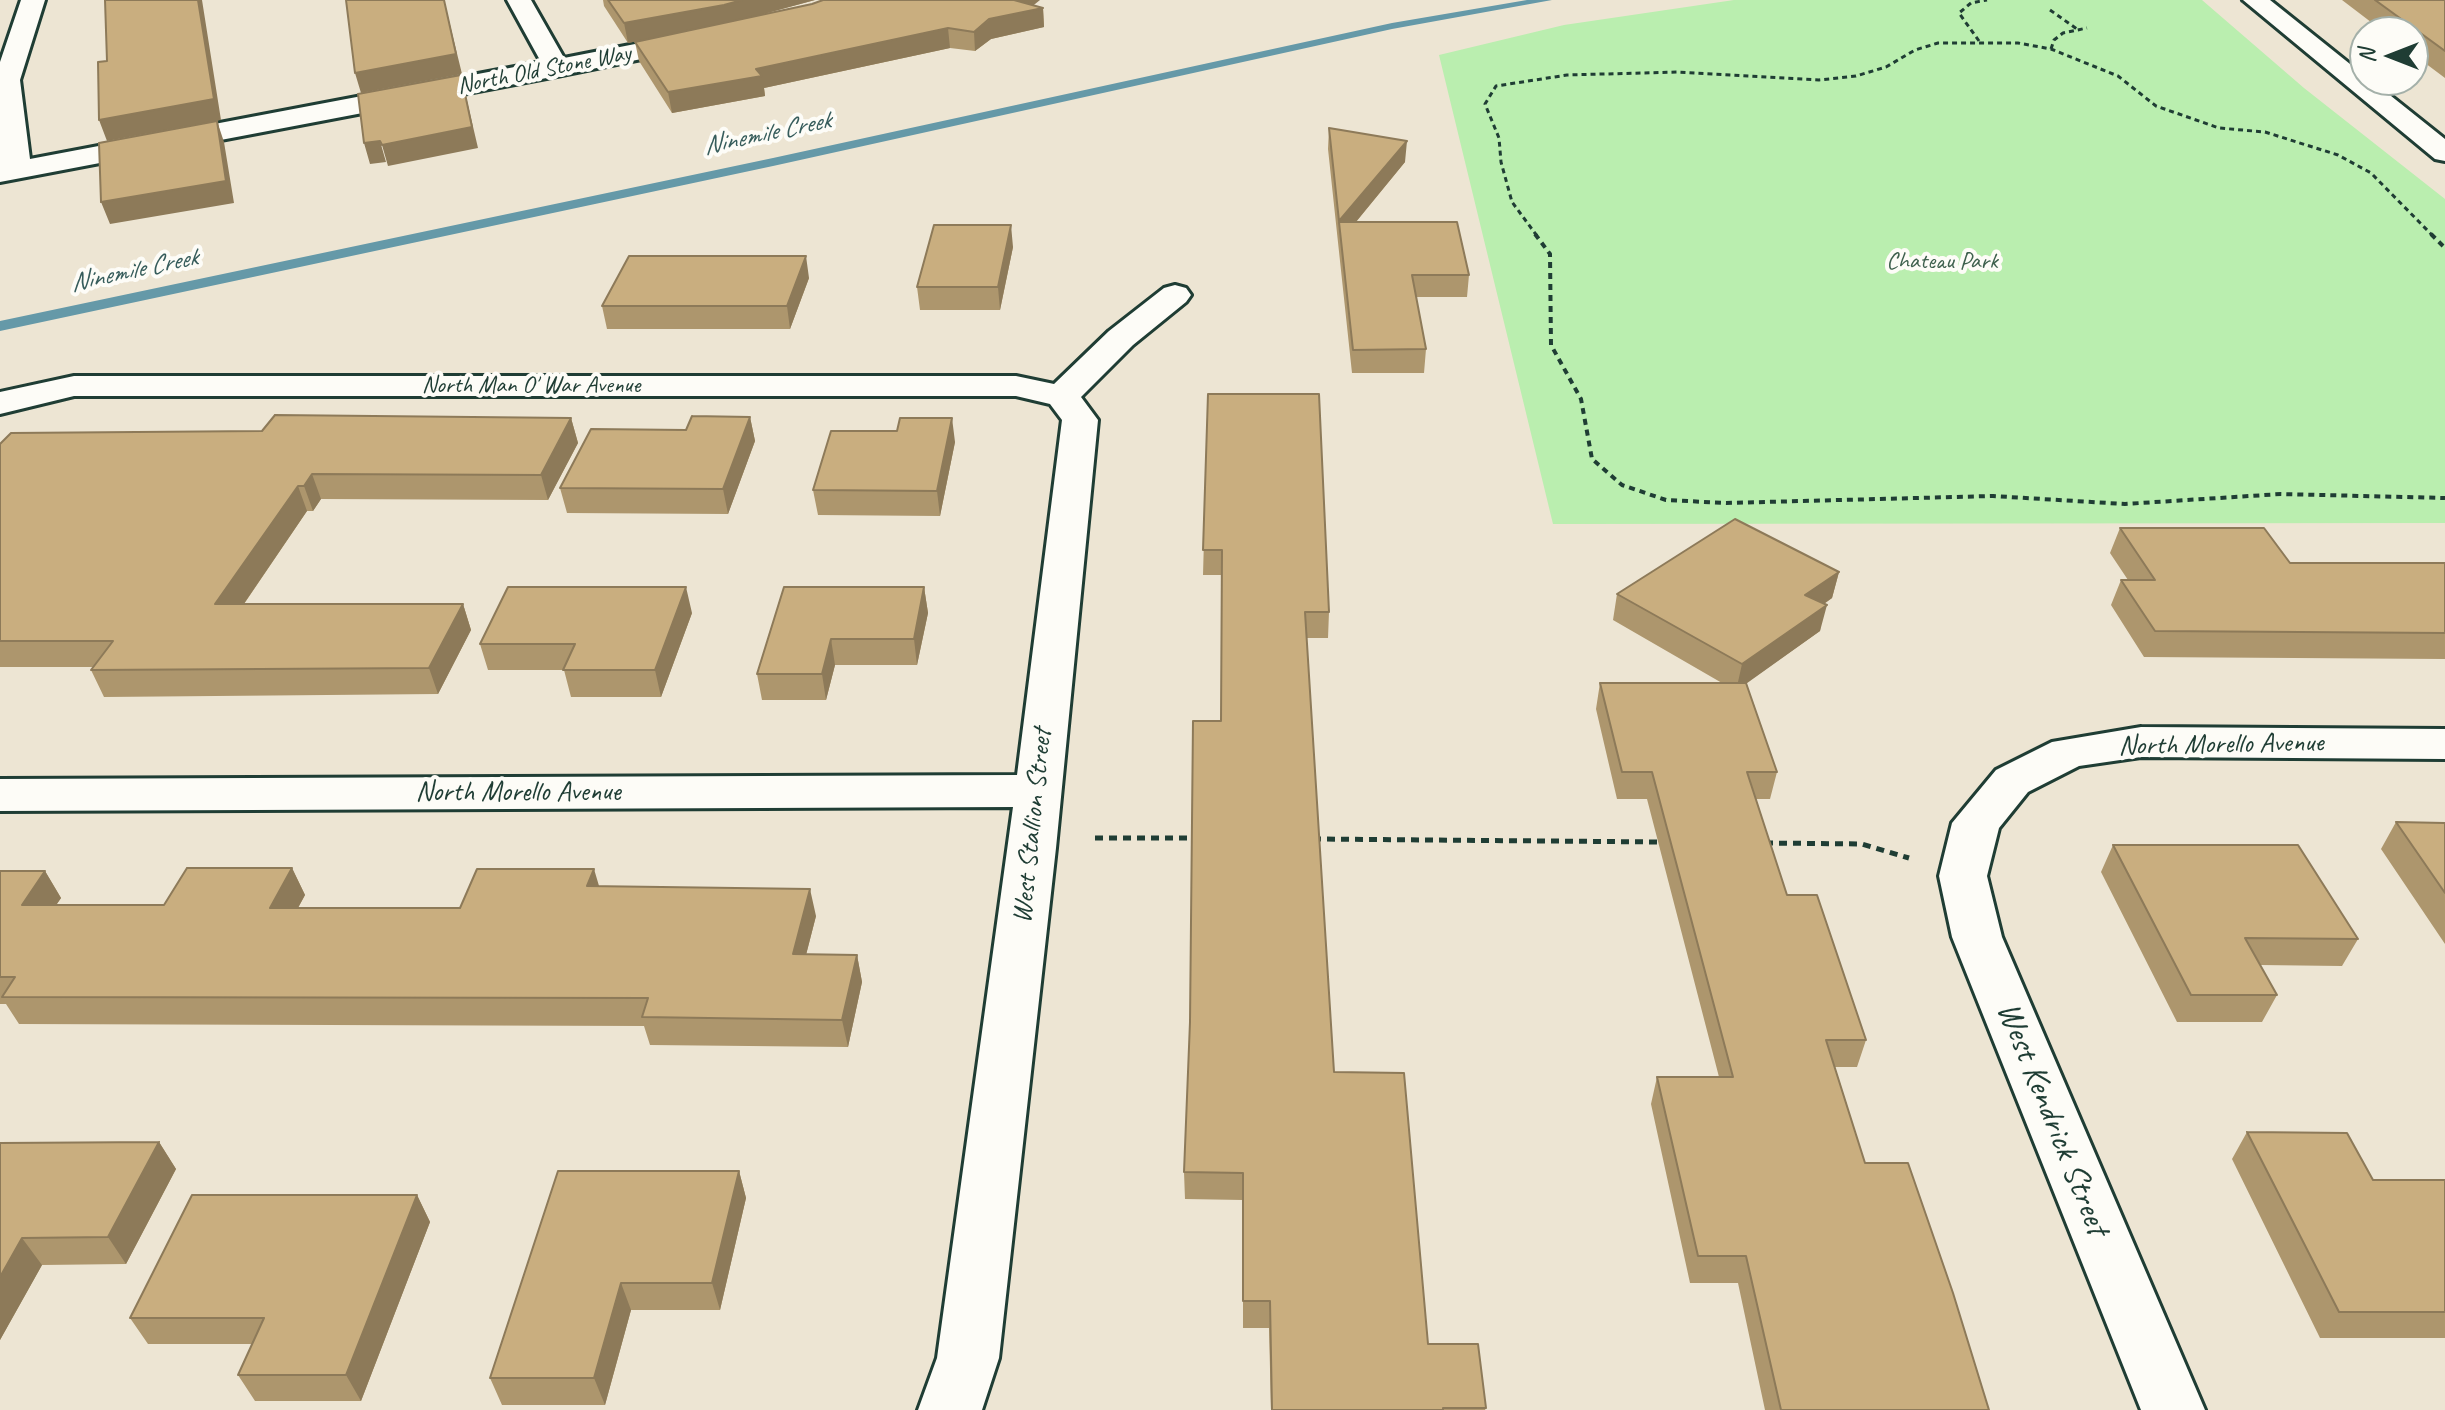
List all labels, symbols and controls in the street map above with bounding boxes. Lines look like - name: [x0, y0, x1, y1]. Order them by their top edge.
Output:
- north arrow: [2349, 16, 2429, 96]
- street label: North Old Stone Way: [455, 39, 633, 101]
- text: N: [2353, 49, 2381, 63]
- water label: Ninemile Creek: [701, 105, 833, 163]
- water label: Ninemile Creek: [68, 242, 200, 300]
- park label: Chateau Park: [1886, 248, 1998, 276]
- street label: North Man O' War Avenue: [422, 372, 640, 400]
- street label: North Morello Avenue: [2118, 726, 2324, 764]
- street label: West Stallion Street: [1006, 727, 1060, 925]
- street label: North Morello Avenue: [415, 776, 621, 810]
- street label: West Kendrick Street: [1987, 997, 2117, 1241]

